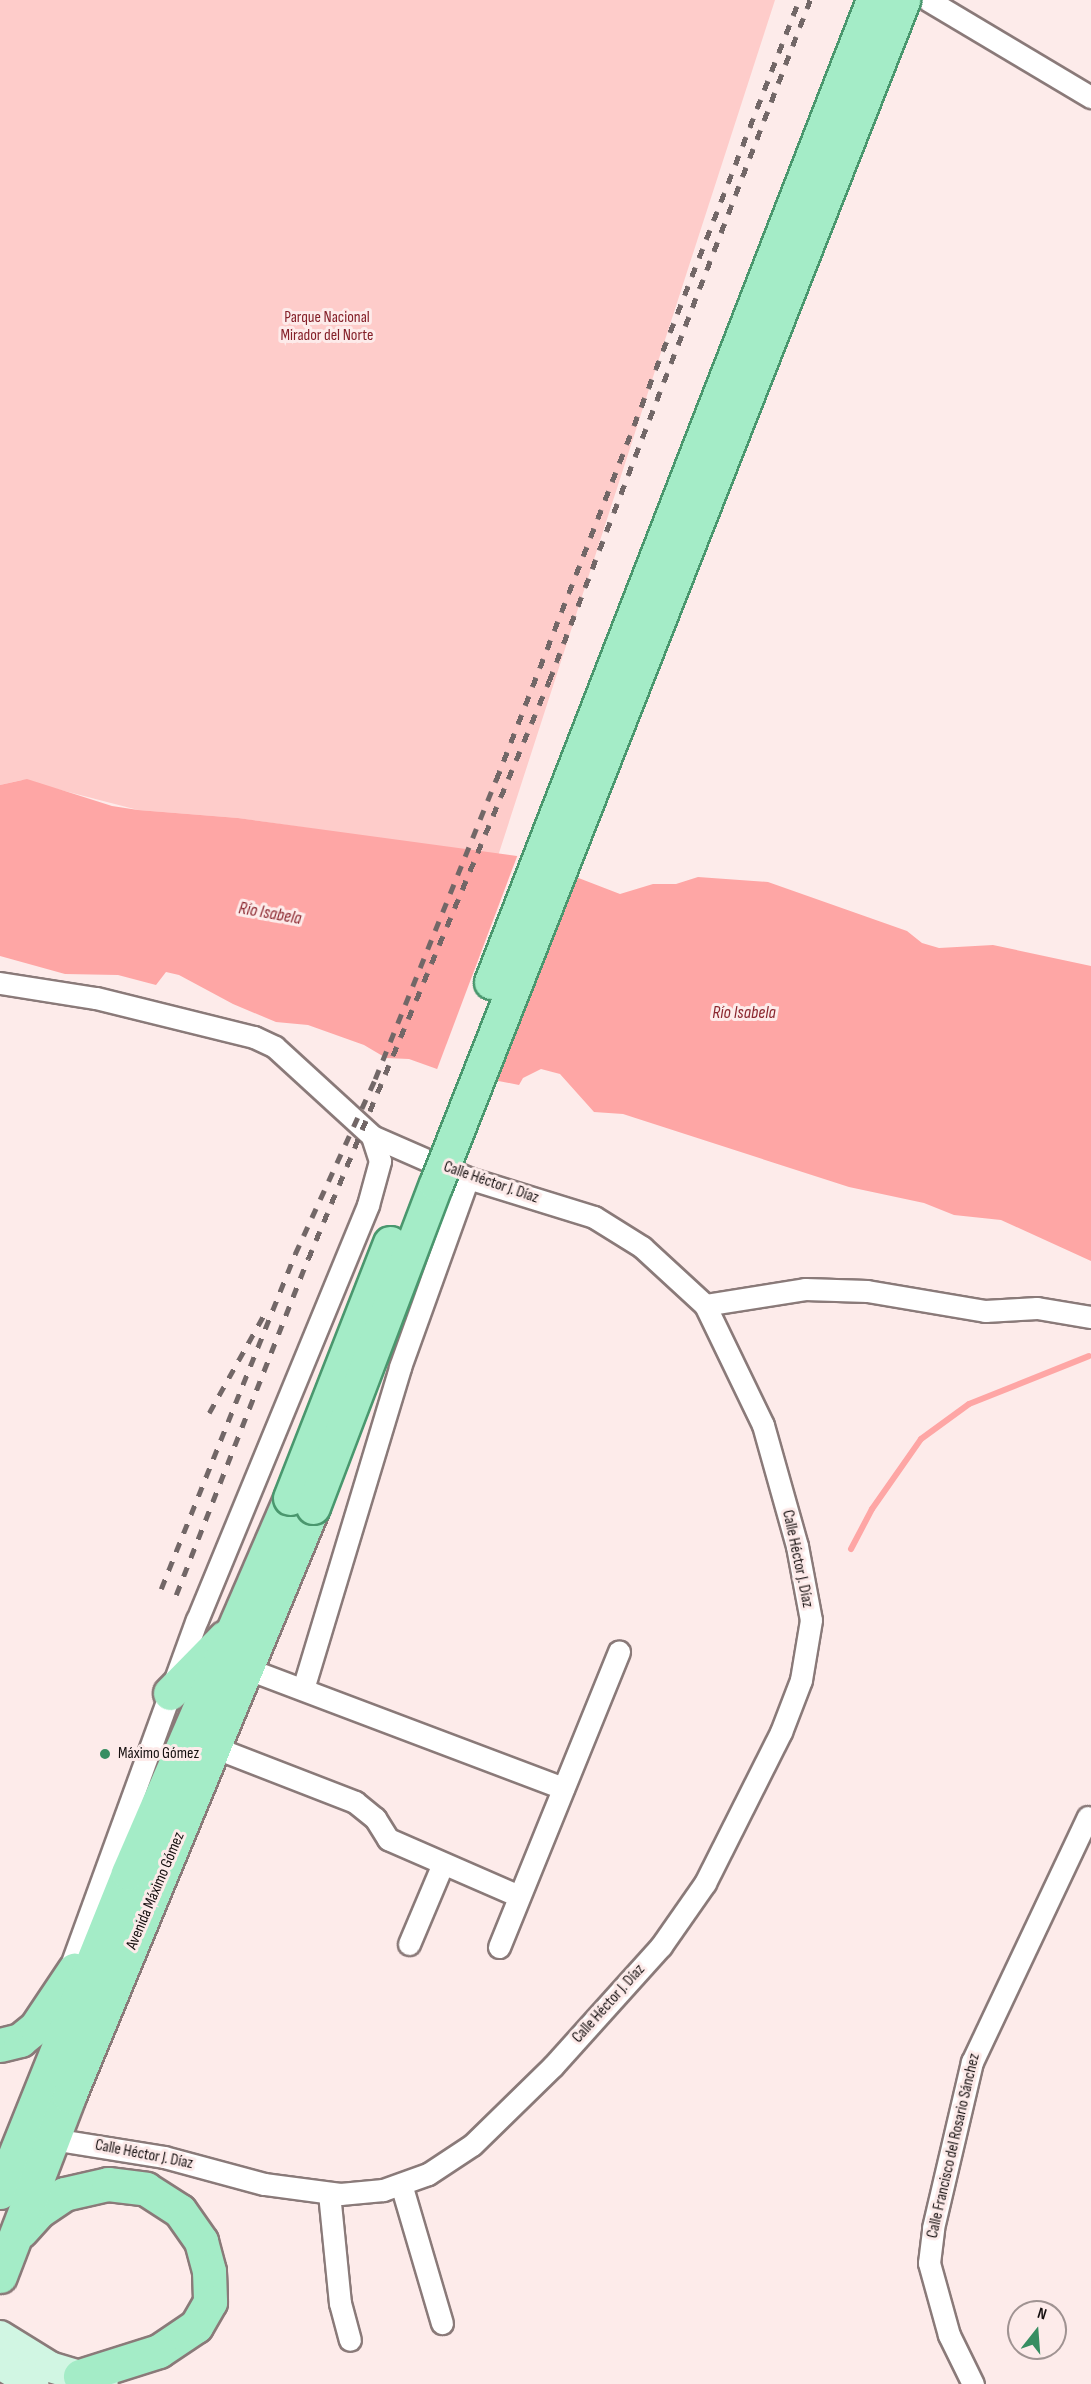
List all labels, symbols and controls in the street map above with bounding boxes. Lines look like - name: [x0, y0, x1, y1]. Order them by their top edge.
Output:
- park label: Parque Nacional Mirador del Norte: [281, 308, 373, 346]
- water label: Río Isabela: [237, 898, 303, 930]
- water label: Río Isabela: [712, 1002, 776, 1024]
- street label: Calle Héctor J. Díaz: [441, 1158, 541, 1208]
- street label: Calle Héctor J. Díaz: [777, 1508, 817, 1610]
- place label: Máximo Gómez: [118, 1744, 199, 1764]
- marker: Máximo Gómez: [96, 1745, 114, 1763]
- street label: Avenida Máximo Gómez: [123, 1829, 189, 1953]
- street label: Calle Héctor J. Díaz: [569, 1961, 649, 2047]
- street label: Calle Francisco del Rosario Sánchez: [923, 2052, 985, 2240]
- street label: Calle Héctor J. Díaz: [93, 2136, 195, 2174]
- north arrow: [1007, 2300, 1067, 2360]
- text: N: [1035, 2304, 1049, 2325]

